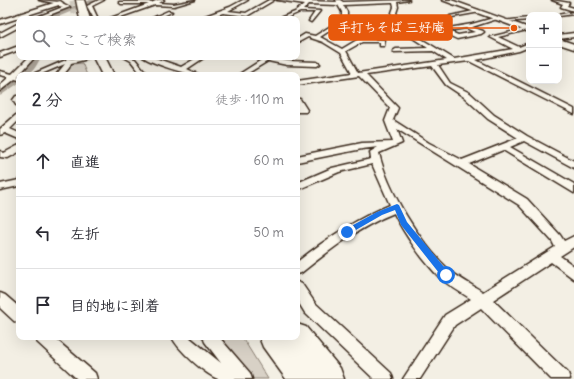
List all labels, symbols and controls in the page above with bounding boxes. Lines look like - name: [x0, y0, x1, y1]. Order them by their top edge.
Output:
- map controls: [526, 12, 562, 84]
- button: +: [526, 12, 562, 48]
- callout: 手打ちそば 三好庵: [329, 15, 452, 40]
- search box: [16, 16, 300, 60]
- text: 手打ちそば 三好庵: [337, 19, 445, 36]
- icon: search: [30, 27, 52, 49]
- text: ここで検索: [62, 30, 137, 49]
- button: −: [526, 48, 562, 84]
- text: 2 分: [32, 89, 62, 111]
- text: 徒歩 · 110 m: [216, 91, 284, 108]
- icon: ahead: [32, 150, 54, 172]
- text: 直進: [70, 152, 100, 171]
- text: 60 m: [253, 152, 284, 169]
- icon: left: [32, 222, 54, 244]
- route end: [338, 223, 356, 241]
- text: 左折: [70, 224, 100, 243]
- text: 50 m: [253, 224, 284, 241]
- route start: [437, 266, 455, 284]
- icon: arrive: [32, 294, 54, 316]
- text: 目的地に到着: [70, 296, 160, 315]

